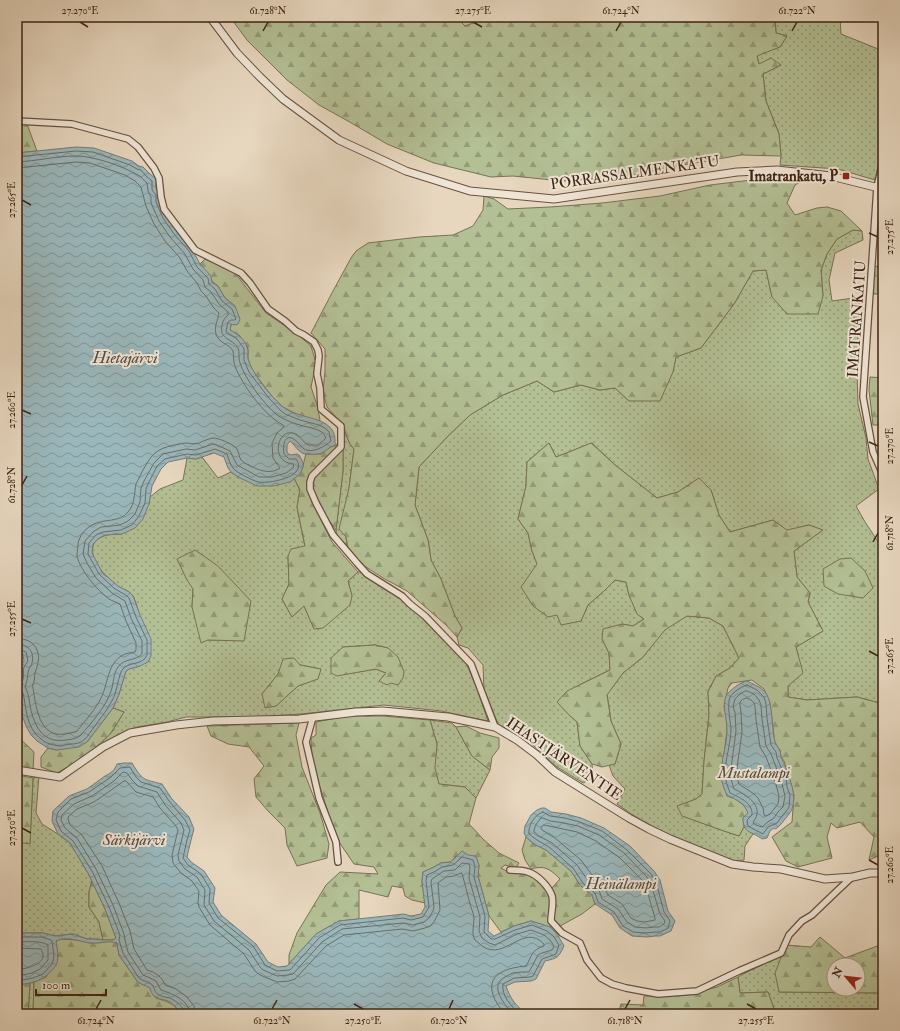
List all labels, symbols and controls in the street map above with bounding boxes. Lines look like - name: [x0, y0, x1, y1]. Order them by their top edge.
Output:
- text: 27.270°E: [62, 5, 98, 17]
- text: 61.728°N: [250, 5, 287, 17]
- text: 27.275°E: [455, 5, 491, 17]
- text: 61.724°N: [602, 5, 640, 17]
- text: 61.722°N: [778, 5, 816, 17]
- street label: PORRASSALMENKATU: [549, 152, 721, 194]
- place label: Imatrankatu, P: [748, 167, 838, 186]
- marker: Imatrankatu, P: [841, 171, 851, 181]
- text: 27.265°E: [6, 182, 18, 218]
- text: 27.275°E: [884, 219, 896, 255]
- street label: IMATRANKATU: [843, 259, 871, 378]
- water label: Hietajärvi: [91, 348, 158, 368]
- text: 27.260°E: [6, 391, 18, 429]
- text: 27.270°E: [884, 428, 896, 464]
- text: 61.728°N: [6, 466, 18, 503]
- text: 61.718°N: [884, 515, 896, 551]
- text: 27.255°E: [6, 601, 18, 637]
- text: 27.265°E: [884, 638, 896, 674]
- street label: IHASTJÄRVENTIE: [502, 712, 626, 806]
- water label: Mustalampi: [717, 763, 791, 783]
- text: 27.250°E: [6, 810, 18, 846]
- water label: Särkijärvi: [102, 830, 166, 850]
- text: 27.260°E: [884, 846, 896, 884]
- water label: Heinälampi: [584, 874, 657, 894]
- north arrow: [826, 957, 866, 997]
- text: N: [829, 964, 846, 981]
- scale bar: [36, 971, 106, 997]
- text: 100 m: [42, 978, 71, 993]
- text: 61.724°N: [77, 1015, 115, 1027]
- text: 61.722°N: [253, 1015, 291, 1027]
- text: 27.250°E: [345, 1015, 381, 1027]
- text: 61.720°N: [430, 1015, 468, 1027]
- text: 61.718°N: [607, 1015, 643, 1027]
- text: 27.255°E: [738, 1015, 774, 1027]

